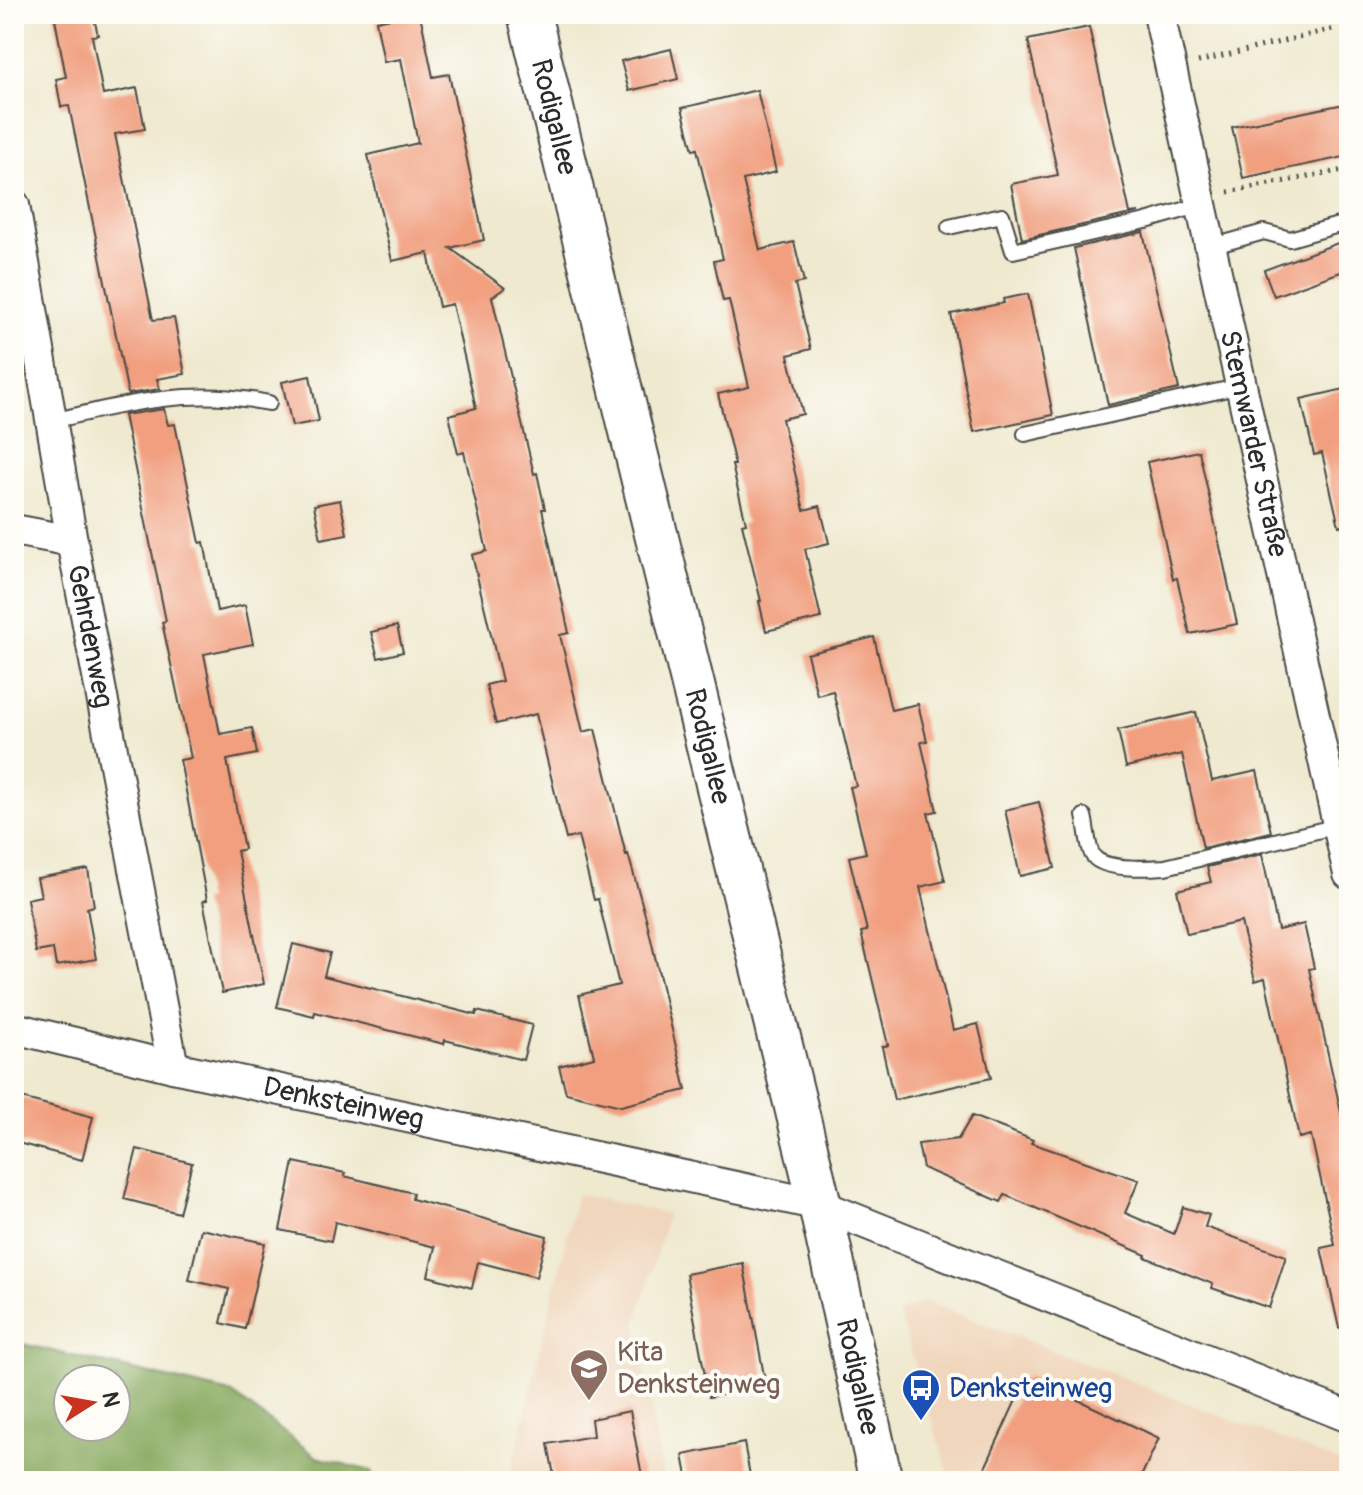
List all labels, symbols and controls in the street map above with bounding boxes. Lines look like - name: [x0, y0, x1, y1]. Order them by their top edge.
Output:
- street label: Rodigallee: [523, 55, 585, 179]
- street label: Stemwarder Straße: [1212, 327, 1296, 560]
- street label: Gehrdenweg: [59, 562, 121, 711]
- street label: Rodigallee: [677, 685, 739, 808]
- street label: Denksteinweg: [260, 1069, 427, 1138]
- street label: Rodigallee: [828, 1315, 888, 1438]
- place label: Kita Denksteinweg: [617, 1335, 780, 1402]
- school or university icon: Kita Denksteinweg: [568, 1347, 610, 1402]
- north arrow: [52, 1363, 132, 1443]
- bus stop icon: Denksteinweg: [900, 1367, 942, 1422]
- place label: Denksteinweg: [949, 1371, 1112, 1406]
- text: N: [95, 1389, 126, 1409]

